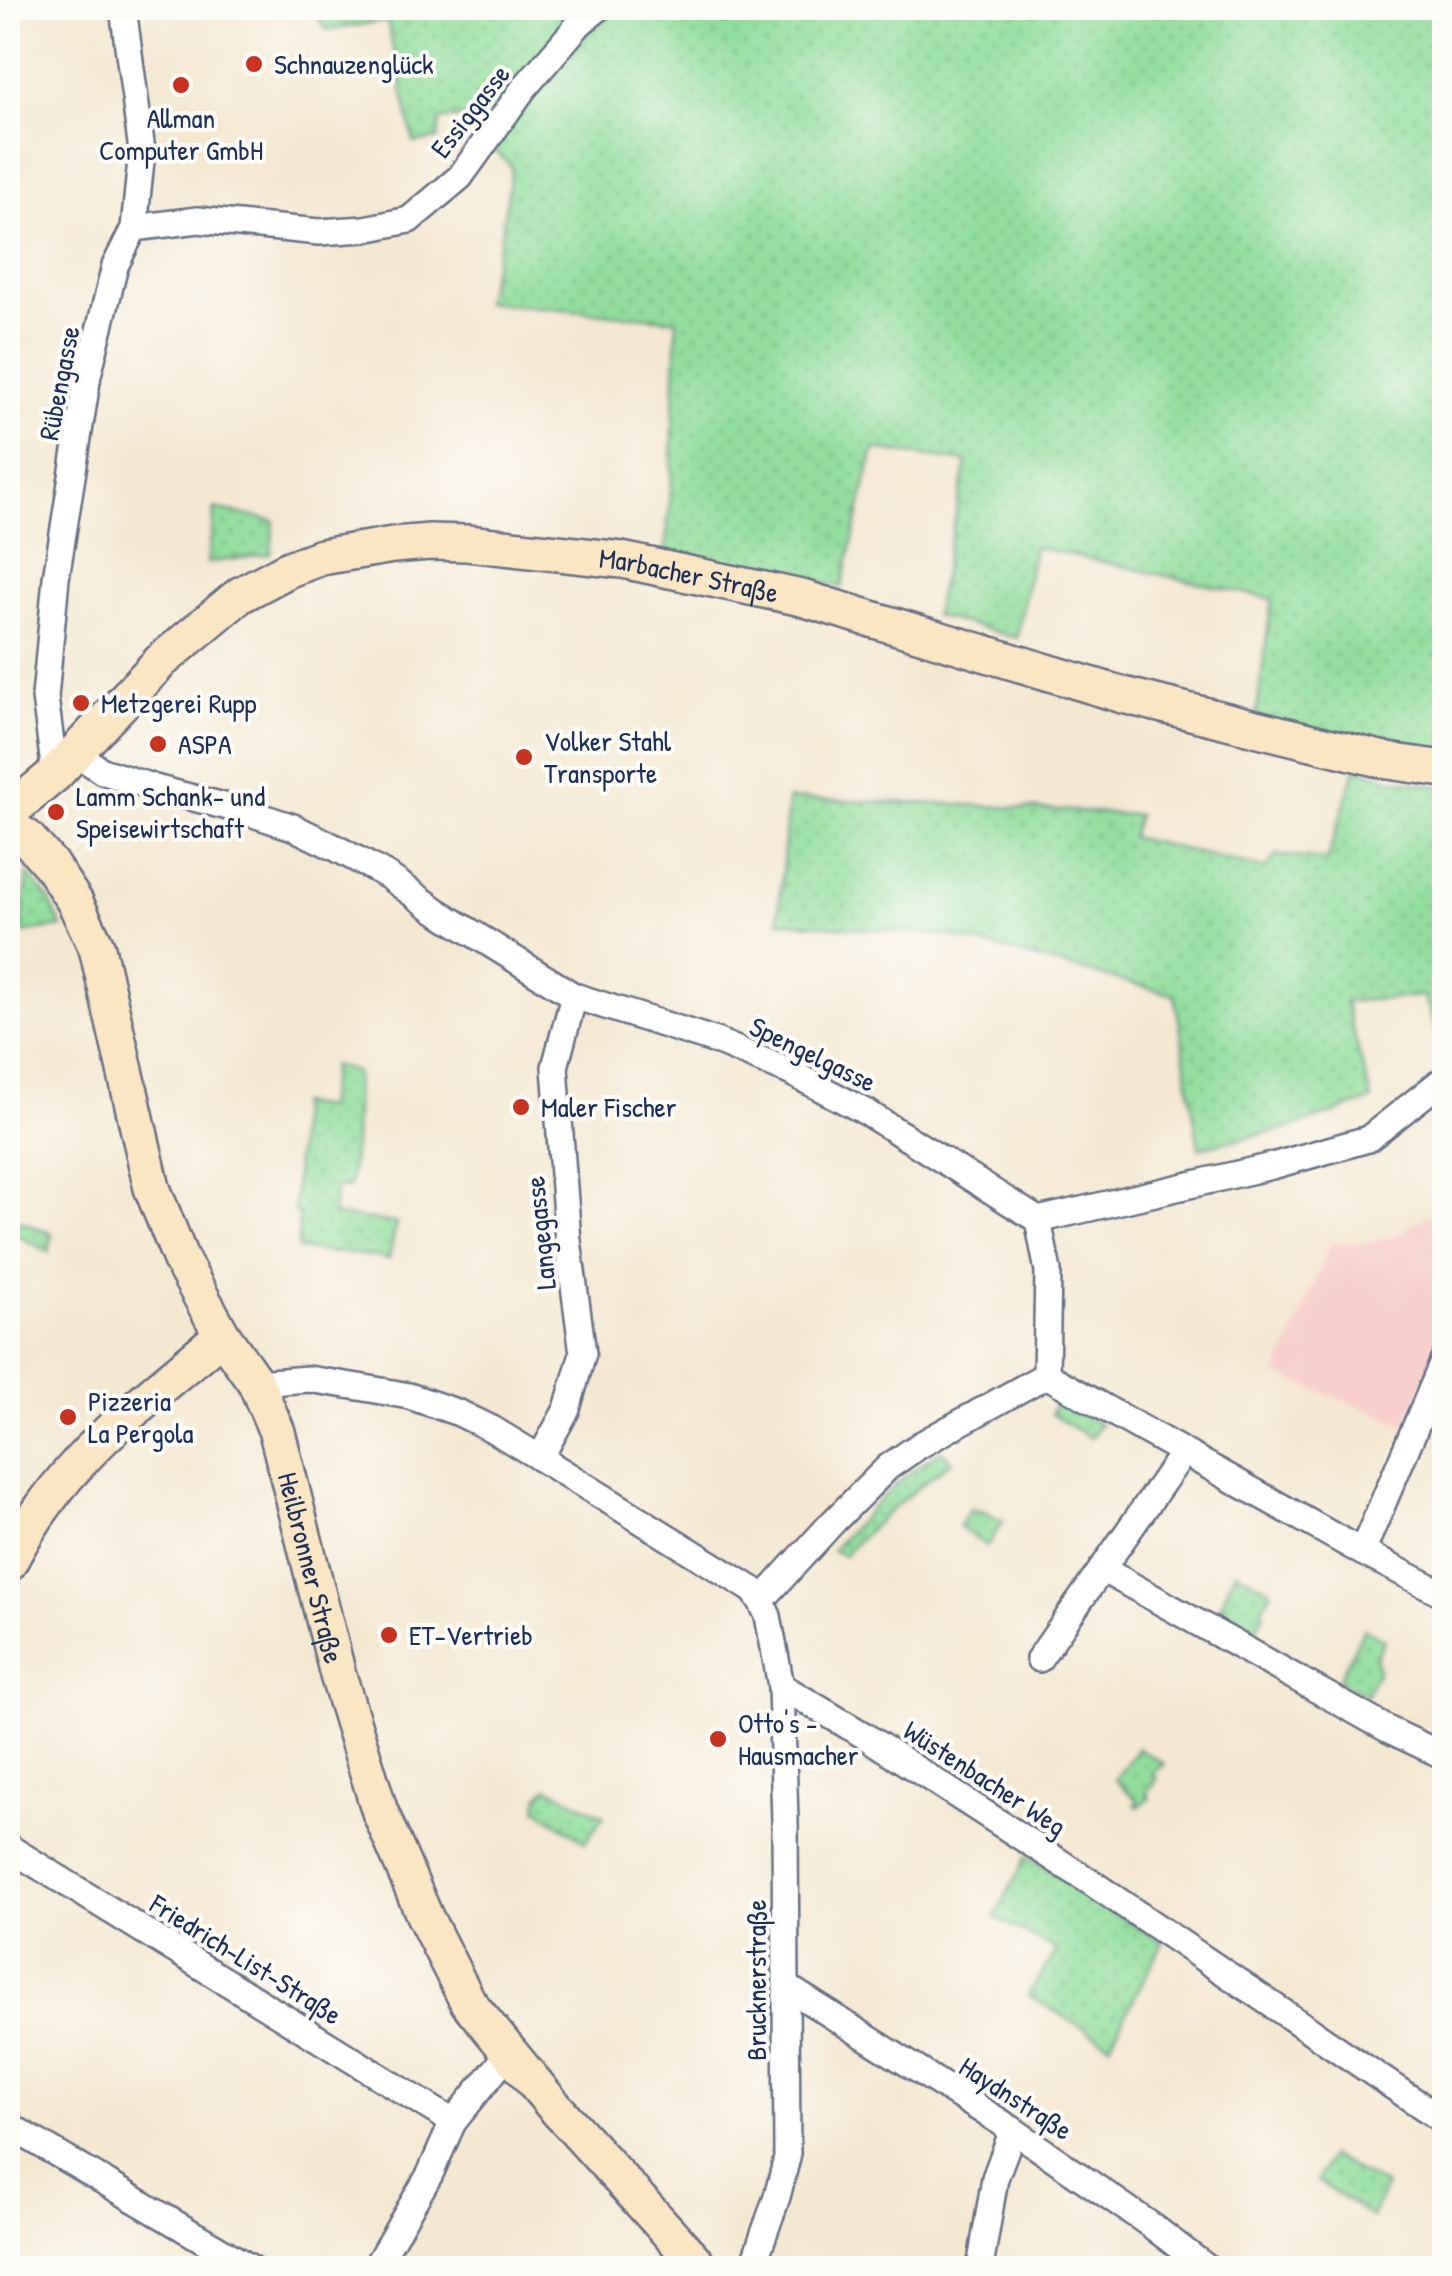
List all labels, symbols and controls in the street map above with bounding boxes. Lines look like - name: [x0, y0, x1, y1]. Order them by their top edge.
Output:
- place label: Schnauzenglück: [274, 45, 434, 83]
- marker: Schnauzenglück: [243, 53, 265, 75]
- street label: Essiggasse: [422, 56, 518, 166]
- marker: Allman Computer GmbH: [170, 74, 192, 96]
- place label: Allman Computer GmbH: [99, 99, 263, 169]
- street label: Rübengasse: [29, 323, 89, 443]
- street label: Marbacher Straße: [597, 539, 782, 612]
- place label: Metzgerei Rupp: [101, 684, 257, 722]
- marker: Metzgerei Rupp: [70, 692, 92, 714]
- place label: Volker Stahl Transporte: [544, 722, 672, 792]
- place label: ASPA: [178, 725, 232, 763]
- marker: ASPA: [147, 733, 169, 755]
- marker: Volker Stahl Transporte: [513, 746, 535, 768]
- place label: Lamm Schank- und Speisewirtschaft: [76, 777, 265, 847]
- marker: Lamm Schank- und Speisewirtschaft: [45, 801, 67, 823]
- street label: Spengelgasse: [744, 1007, 882, 1101]
- place label: Maler Fischer: [541, 1088, 677, 1126]
- marker: Maler Fischer: [510, 1096, 532, 1118]
- street label: Langegasse: [515, 1174, 565, 1292]
- place label: Pizzeria La Pergola: [88, 1382, 193, 1452]
- marker: Pizzeria La Pergola: [57, 1406, 79, 1428]
- street label: Heilbronner Straße: [269, 1468, 353, 1667]
- place label: ET-Vertrieb: [409, 1616, 533, 1654]
- marker: ET-Vertrieb: [378, 1624, 400, 1646]
- place label: Otto's - Hausmacher: [738, 1704, 859, 1774]
- street label: Wüstenbacher Weg: [896, 1711, 1074, 1845]
- marker: Otto's - Hausmacher: [707, 1728, 729, 1750]
- street label: Friedrich-List-Straße: [142, 1884, 349, 2033]
- street label: Brucknerstraße: [737, 1899, 775, 2061]
- street label: Haydnstraße: [952, 2047, 1080, 2149]

